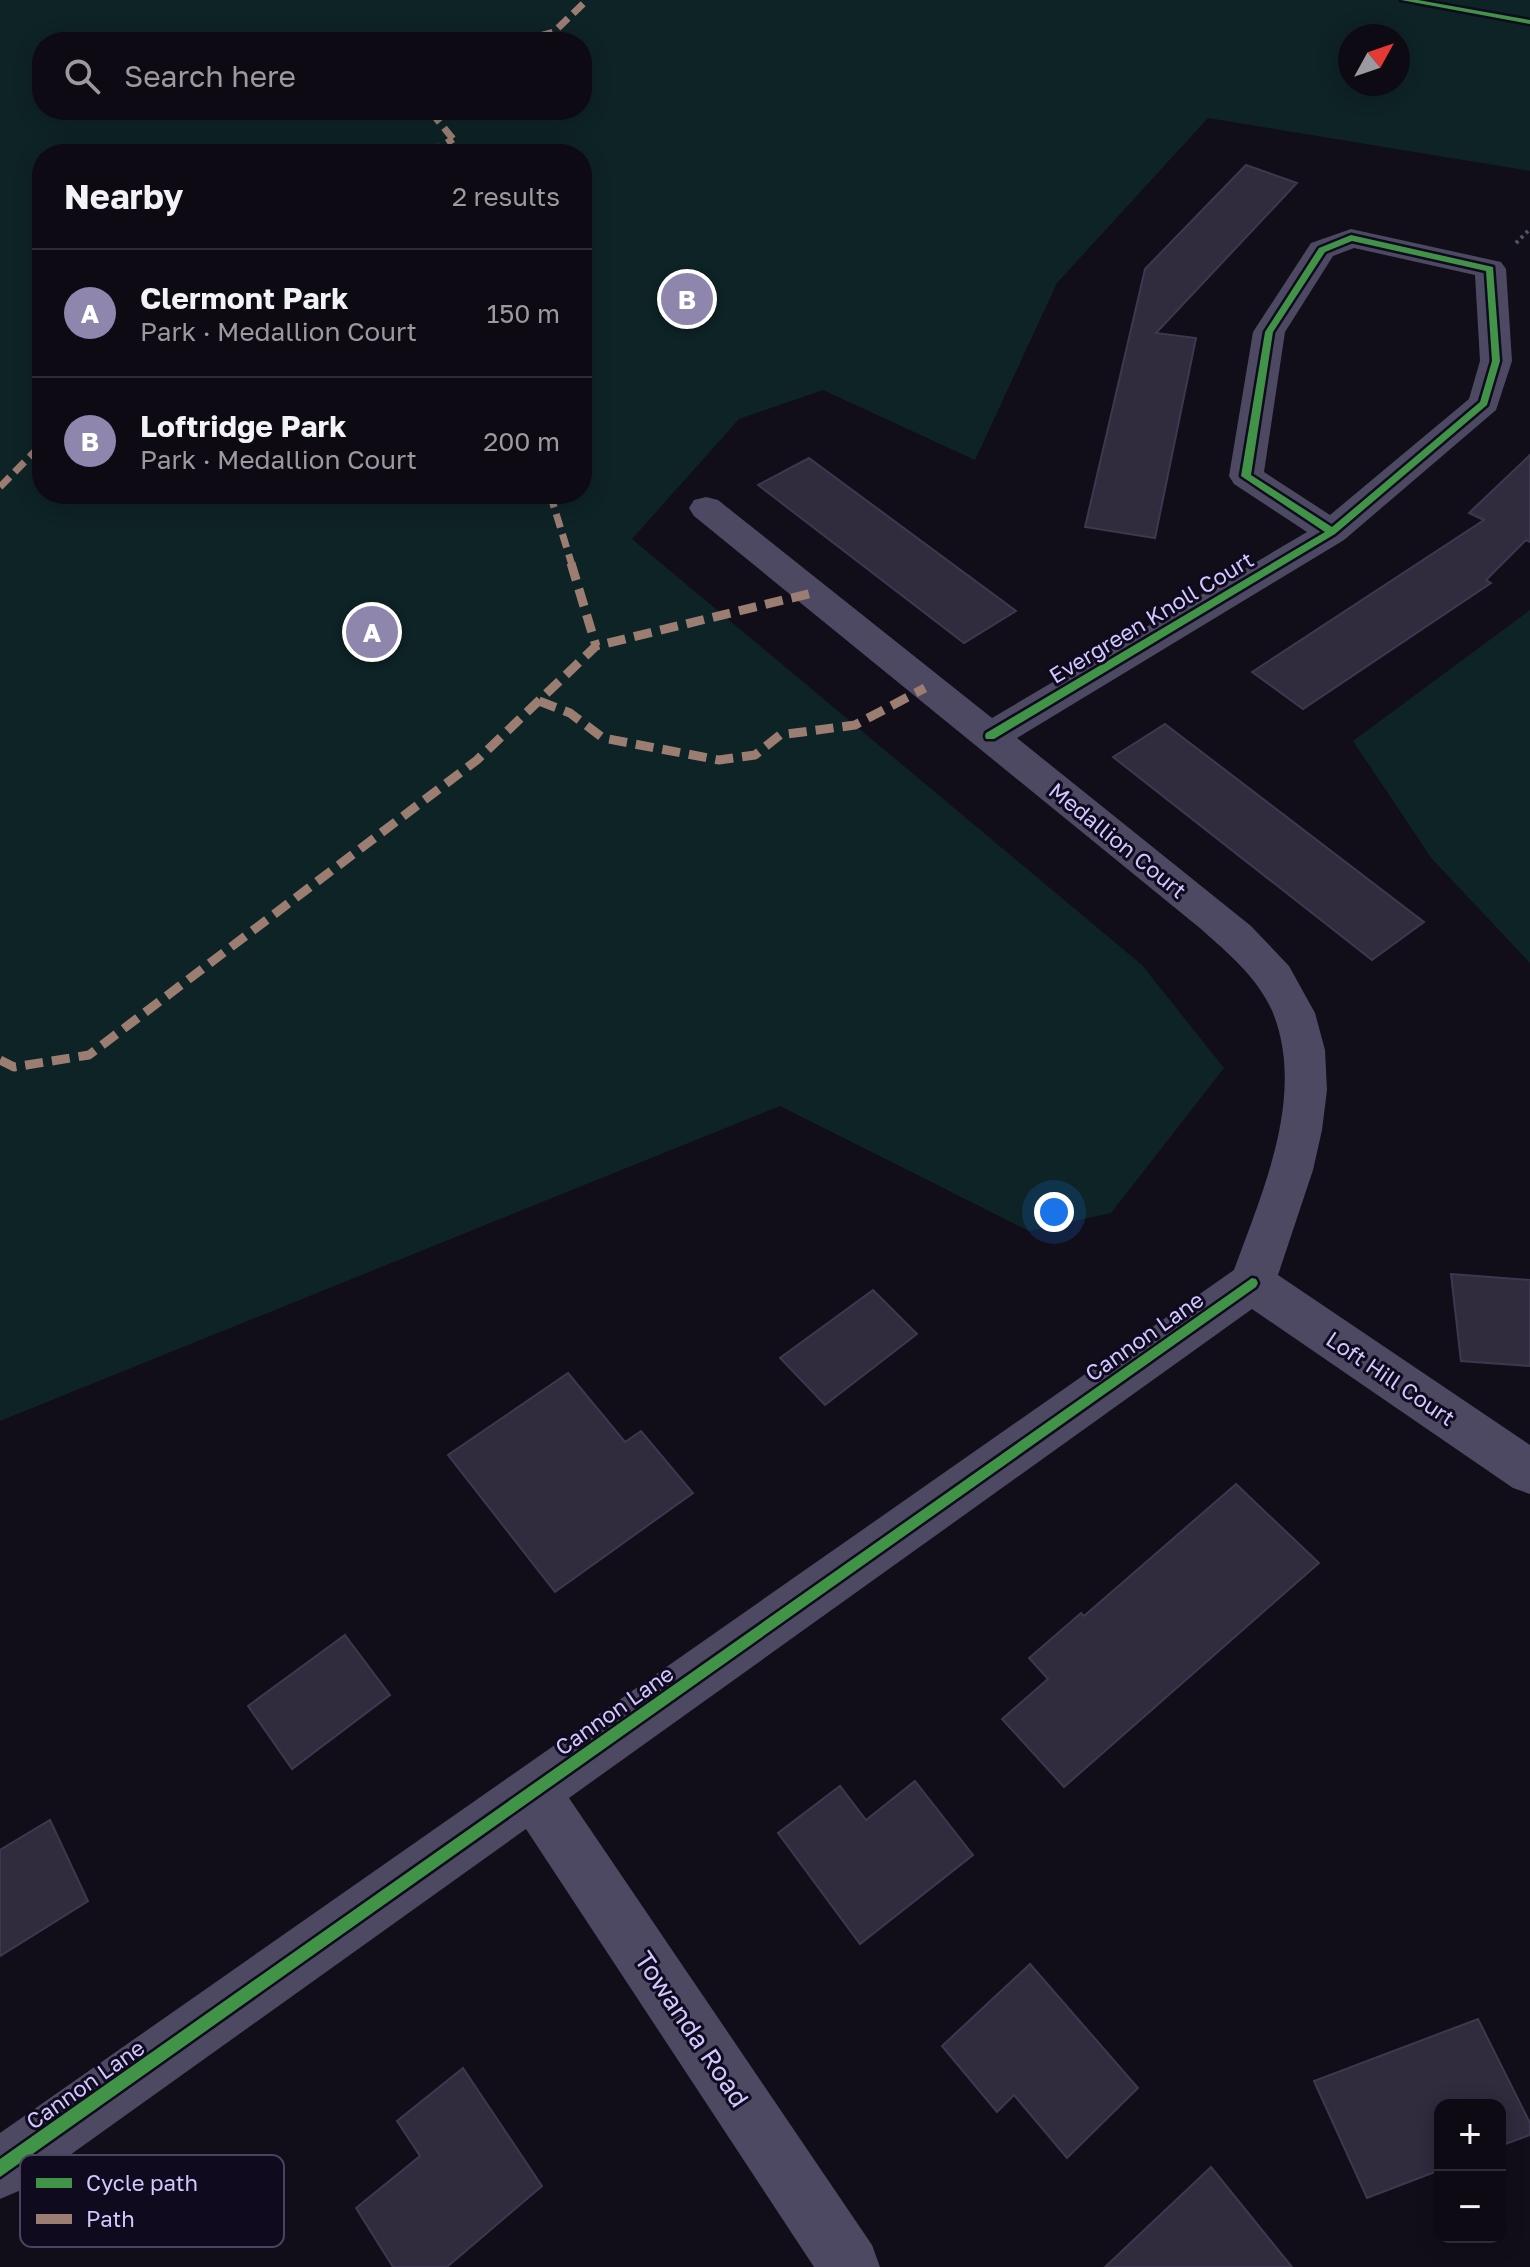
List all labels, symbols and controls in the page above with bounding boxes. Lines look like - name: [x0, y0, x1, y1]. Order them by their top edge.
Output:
- north arrow: [1338, 24, 1410, 96]
- search box: [32, 32, 592, 120]
- icon: search: [60, 54, 104, 98]
- text: Search here: [124, 58, 296, 94]
- text: Nearby: [64, 176, 184, 216]
- text: 2 results: [452, 181, 560, 212]
- pin: B: [661, 269, 713, 329]
- text: Clermont Park: [140, 280, 349, 316]
- text: A: [81, 298, 99, 329]
- text: 150 m: [487, 298, 560, 329]
- text: Park · Medallion Court: [140, 316, 417, 347]
- text: Loftridge Park: [140, 408, 347, 444]
- text: B: [81, 426, 99, 457]
- text: 200 m: [483, 426, 560, 457]
- text: Park · Medallion Court: [140, 444, 417, 475]
- street label: Evergreen Knoll Court: [1044, 545, 1258, 689]
- pin: A: [346, 602, 398, 662]
- street label: Medallion Court: [1044, 776, 1192, 904]
- your location: [1034, 1192, 1074, 1232]
- street label: Cannon Lane: [1080, 1285, 1208, 1387]
- street label: Loft Hill Court: [1322, 1325, 1460, 1431]
- street label: Cannon Lane: [550, 1659, 678, 1761]
- street label: Towanda Road: [628, 1945, 756, 2113]
- street label: Cannon Lane: [21, 2033, 149, 2135]
- map controls: [1434, 2099, 1506, 2243]
- button: +: [1434, 2099, 1506, 2171]
- legend: [20, 2155, 284, 2247]
- text: Cycle path: [86, 2169, 198, 2196]
- button: −: [1434, 2171, 1506, 2243]
- text: Path: [86, 2205, 135, 2232]

